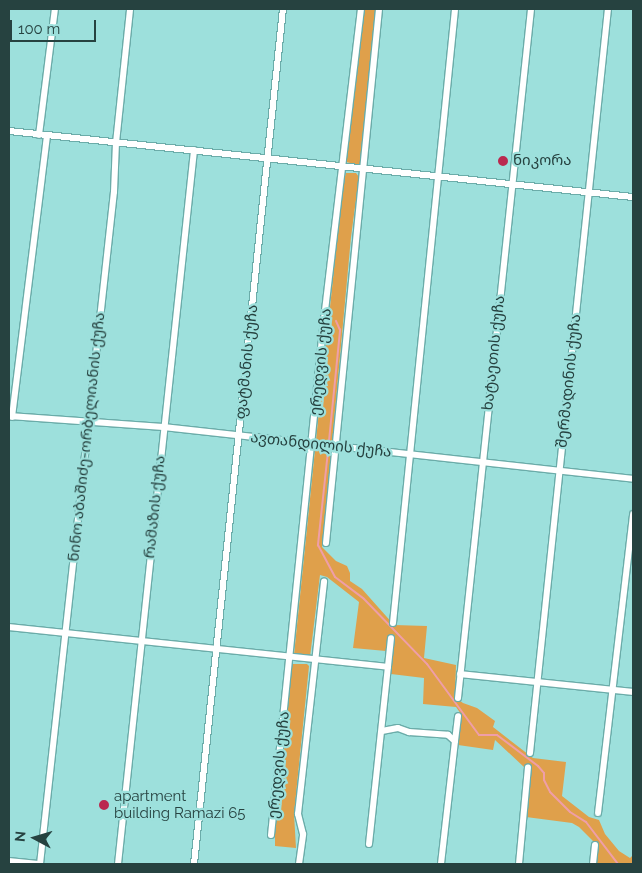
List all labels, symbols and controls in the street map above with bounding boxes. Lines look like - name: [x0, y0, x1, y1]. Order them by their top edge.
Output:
- scale bar: [12, 10, 99, 42]
- text: 100 m: [18, 20, 60, 38]
- place label: ნიკორა: [513, 152, 571, 170]
- marker: ნიკორა: [497, 155, 509, 167]
- street label: ხატაეთის ქუჩა: [479, 295, 509, 411]
- street label: ფატმანის ქუჩა: [232, 304, 262, 420]
- street label: ერედვის ქუჩა: [306, 308, 336, 416]
- street label: ნინო აბაშიძე-ორბელიანის ქუჩა: [65, 312, 109, 562]
- street label: შერმადინის ქუჩა: [553, 313, 585, 449]
- street label: ავთანდილის ქუჩა: [250, 429, 392, 461]
- street label: რამაზის ქუჩა: [141, 455, 169, 559]
- street label: ერედვის ქუჩა: [264, 711, 294, 819]
- place label: apartment building Ramazi 65: [114, 787, 245, 822]
- marker: apartment building Ramazi 65: [98, 799, 110, 811]
- north arrow: [10, 813, 60, 863]
- text: N: [12, 830, 29, 843]

